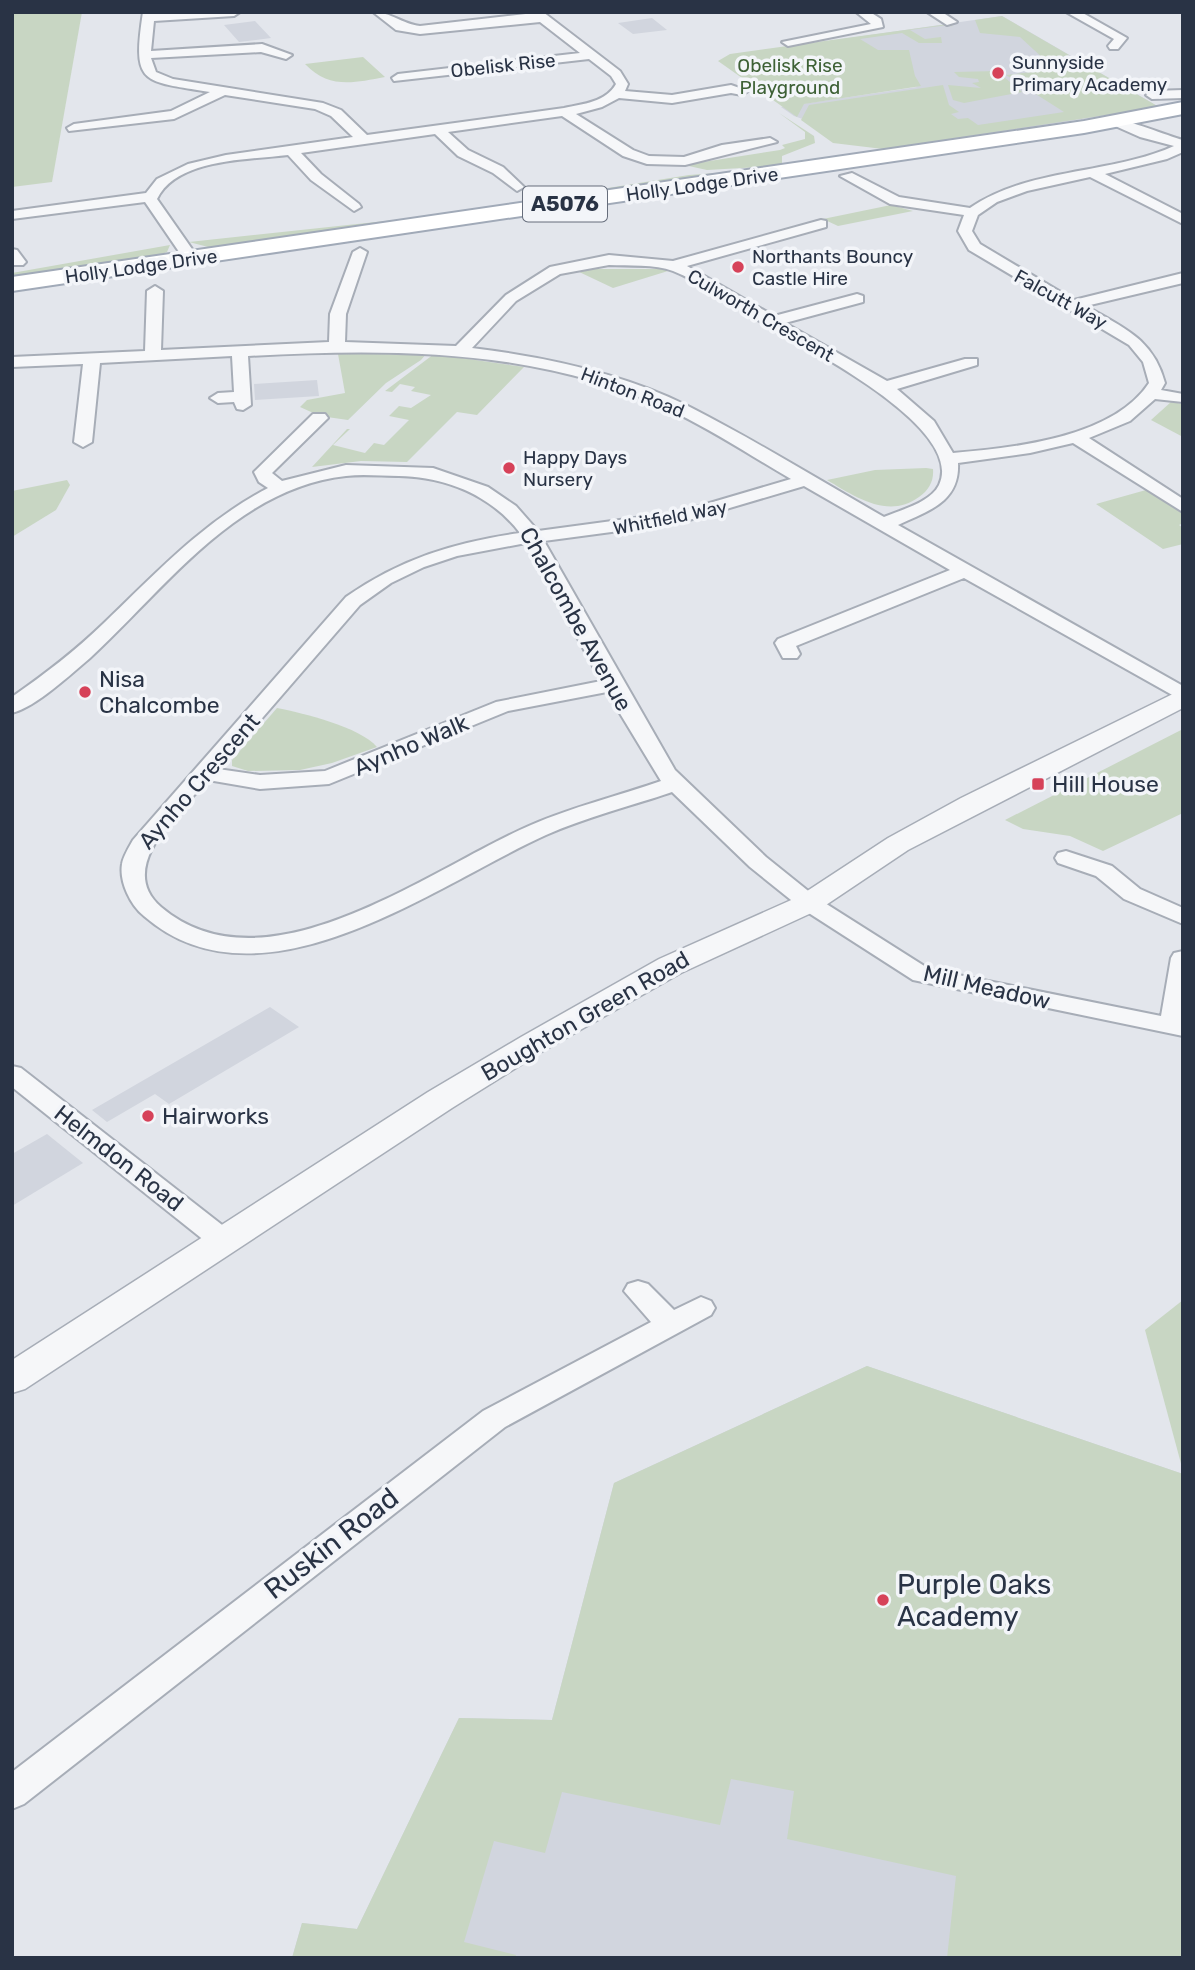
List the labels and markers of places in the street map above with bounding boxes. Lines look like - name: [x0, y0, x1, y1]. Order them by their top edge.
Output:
- place label: Sunnyside Primary Academy: [1012, 51, 1167, 96]
- marker: Sunnyside Primary Academy: [990, 65, 1006, 81]
- place label: Northants Bouncy Castle Hire: [752, 245, 913, 290]
- marker: Northants Bouncy Castle Hire: [730, 259, 746, 275]
- place label: Happy Days Nursery: [523, 446, 627, 491]
- marker: Happy Days Nursery: [501, 460, 517, 476]
- place label: Nisa Chalcombe: [99, 665, 220, 719]
- marker: Nisa Chalcombe: [77, 684, 93, 700]
- place label: Hill House: [1052, 770, 1159, 798]
- marker: Hill House: [1030, 776, 1046, 792]
- place label: Hairworks: [162, 1102, 269, 1130]
- marker: Hairworks: [140, 1108, 156, 1124]
- place label: Purple Oaks Academy: [897, 1568, 1051, 1633]
- marker: Purple Oaks Academy: [875, 1592, 891, 1608]

